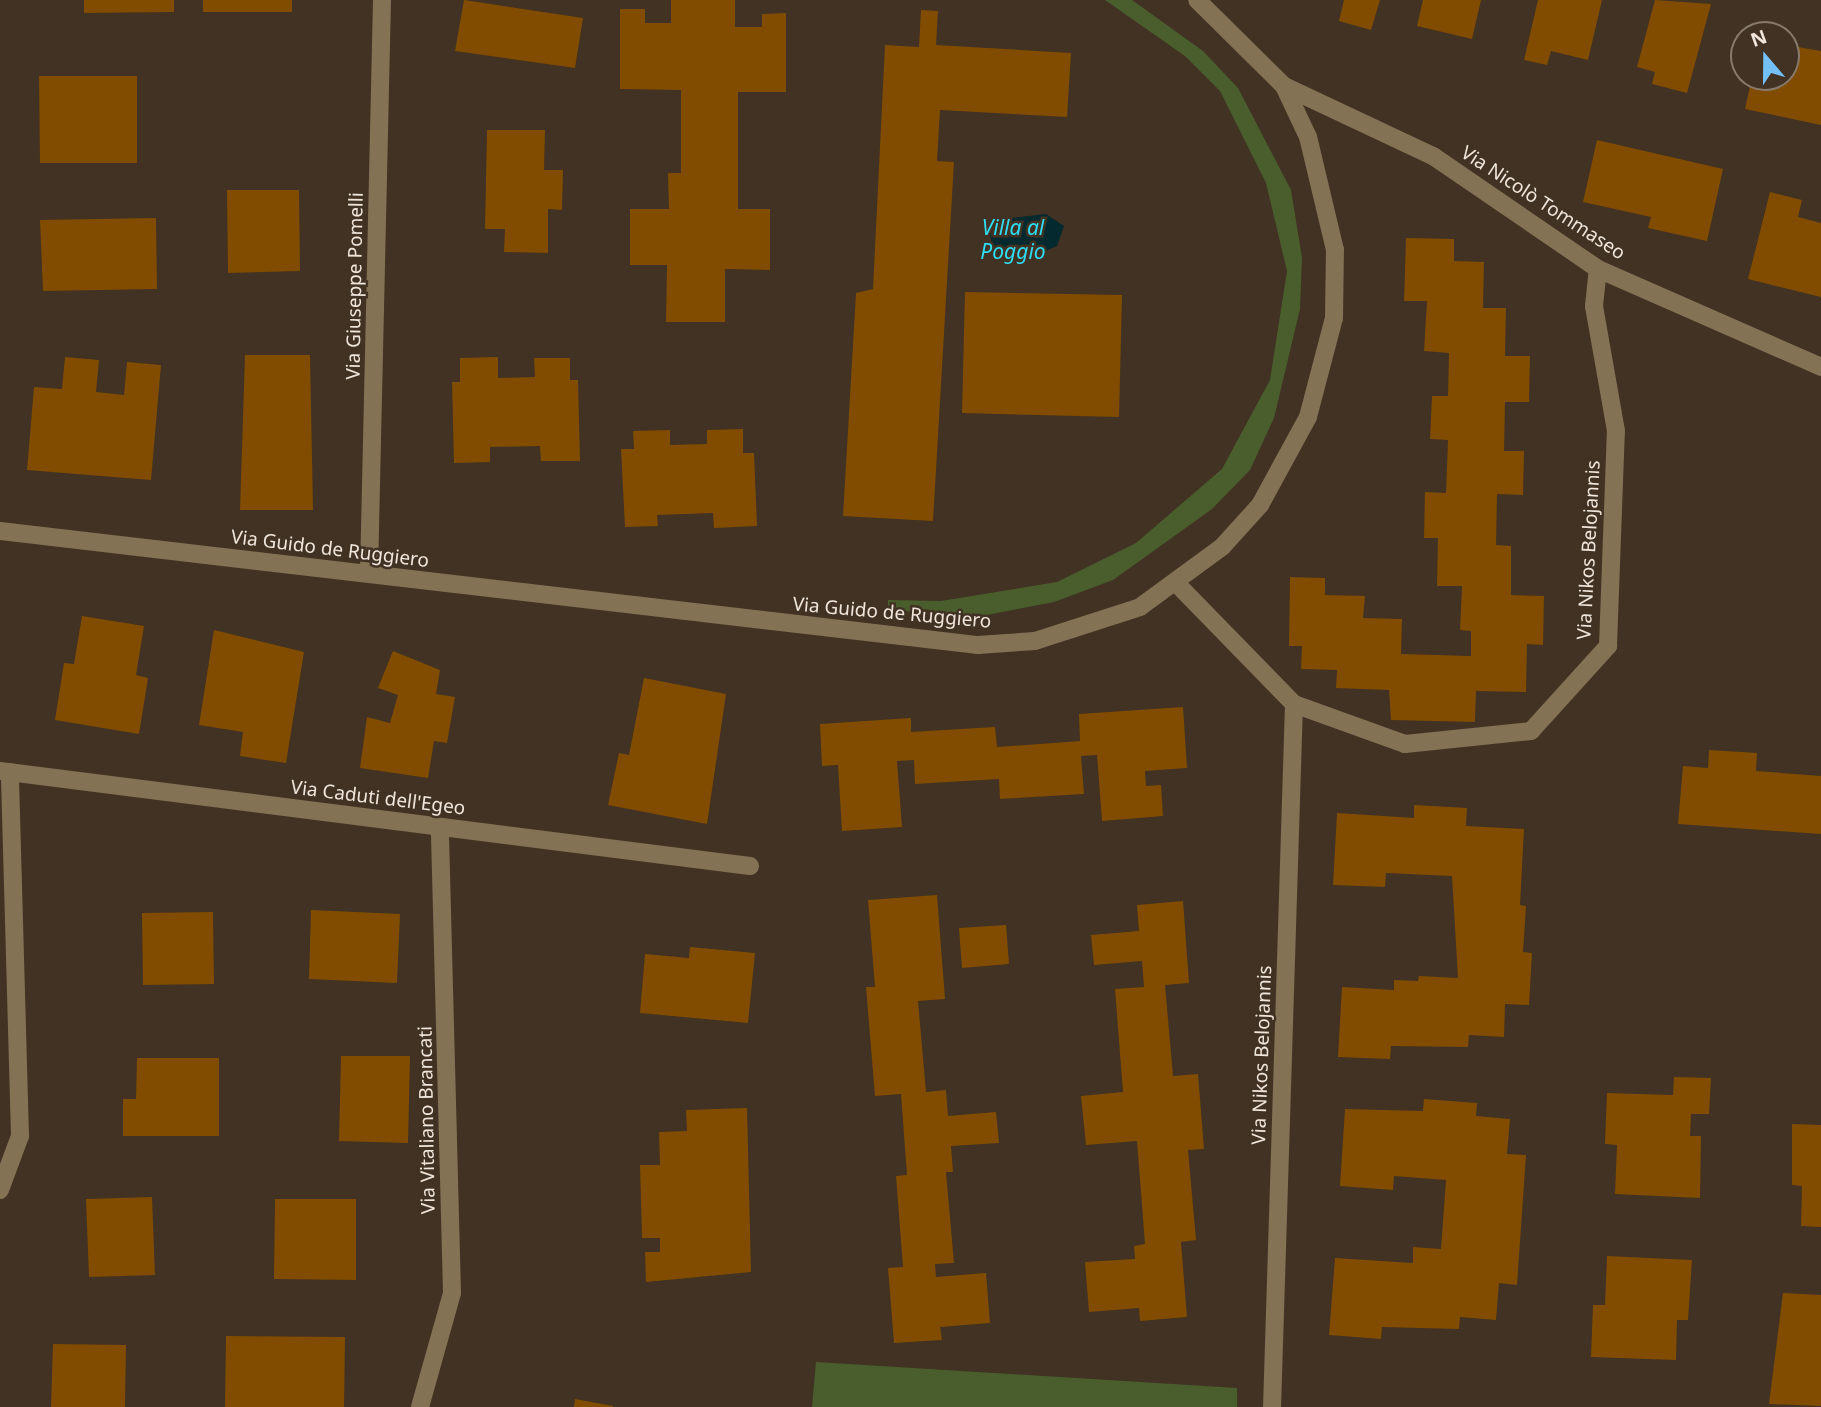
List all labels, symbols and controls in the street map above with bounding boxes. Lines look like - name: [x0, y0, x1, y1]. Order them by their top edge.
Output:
- north arrow: [1730, 21, 1800, 91]
- text: N: [1747, 23, 1770, 53]
- street label: Via Nicolò Tommaseo: [1457, 141, 1629, 265]
- street label: Via Giuseppe Pomelli: [342, 192, 368, 380]
- water label: Villa al Poggio: [980, 214, 1046, 264]
- street label: Via Nikos Belojannis: [1573, 460, 1605, 640]
- street label: Via Guido de Ruggiero: [230, 526, 430, 572]
- street label: Via Guido de Ruggiero: [792, 593, 992, 633]
- street label: Via Caduti dell'Egeo: [289, 776, 467, 820]
- street label: Via Nikos Belojannis: [1247, 965, 1277, 1145]
- street label: Via Vitaliano Brancati: [414, 1026, 440, 1214]

